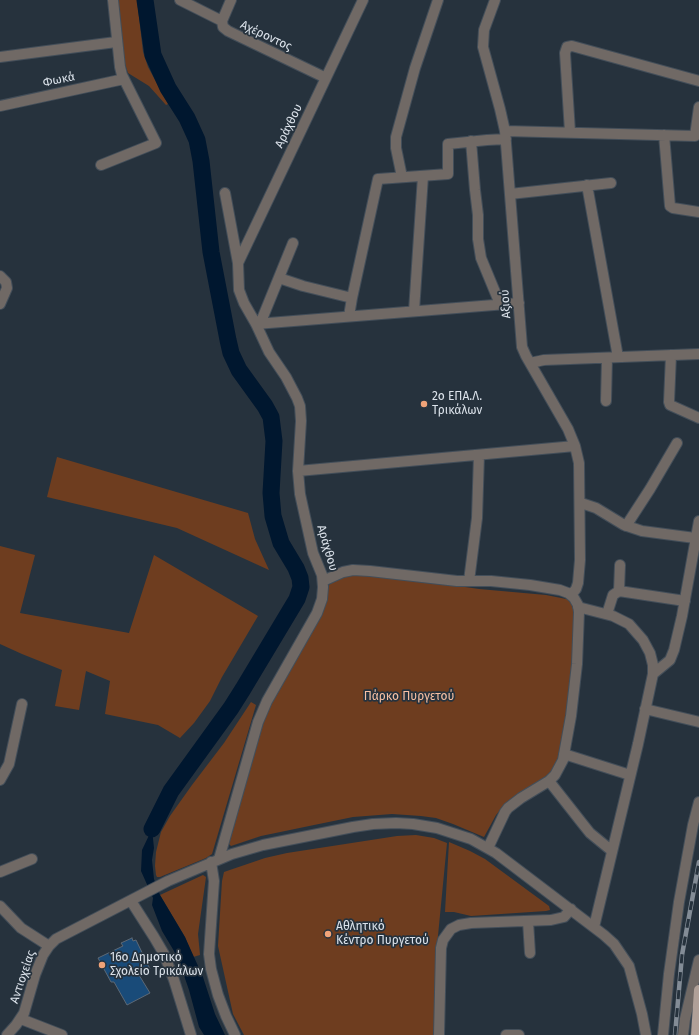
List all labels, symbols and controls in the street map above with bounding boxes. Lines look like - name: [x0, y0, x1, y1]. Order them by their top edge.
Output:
- street label: Αχέροντος: [238, 18, 294, 54]
- street label: Φωκά: [42, 70, 76, 90]
- street label: Αράχθου: [272, 102, 306, 150]
- street label: Αξιού: [498, 289, 514, 319]
- place label: 2ο ΕΠΑ.Λ. Τρικάλων: [432, 390, 482, 418]
- marker: 2ο ΕΠΑ.Λ. Τρικάλων: [419, 399, 429, 409]
- street label: Αράχθου: [314, 523, 340, 573]
- park label: Πάρκο Πυργετού: [364, 690, 454, 704]
- place label: Αθλητικό Κέντρο Πυργετού: [336, 920, 429, 948]
- marker: Αθλητικό Κέντρο Πυργετού: [323, 929, 333, 939]
- street label: Αντιοχείας: [7, 949, 39, 1005]
- place label: 16ο Δημοτικό Σχολείο Τρικάλων: [110, 951, 203, 979]
- marker: 16ο Δημοτικό Σχολείο Τρικάλων: [97, 960, 107, 970]

